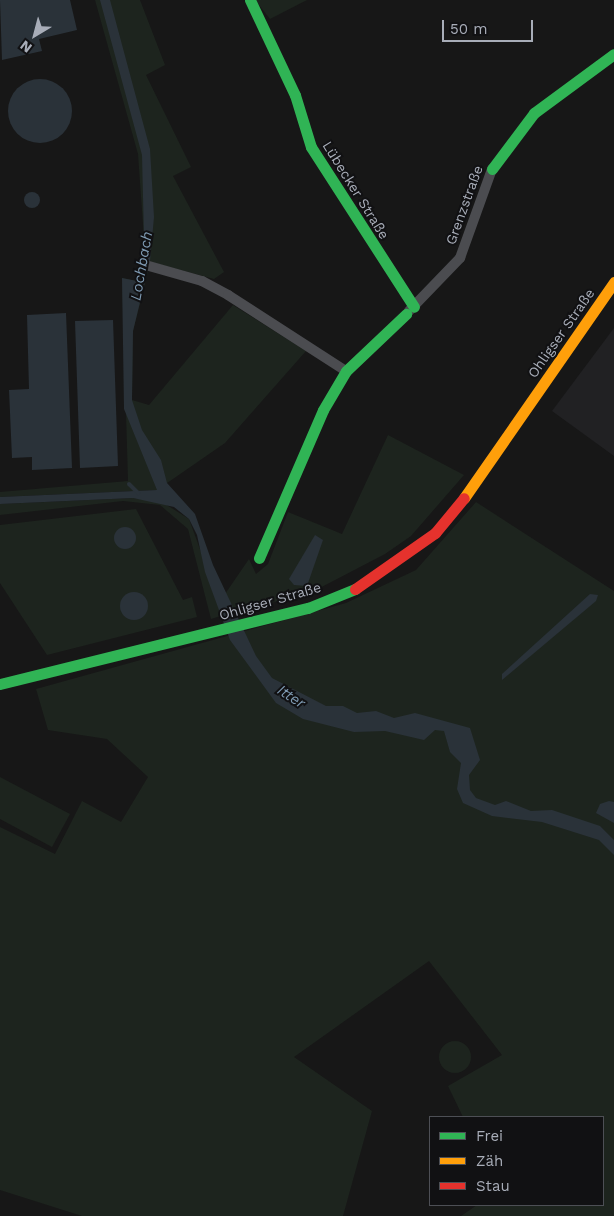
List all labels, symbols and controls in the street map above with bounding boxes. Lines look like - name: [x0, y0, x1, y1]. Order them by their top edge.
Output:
- north arrow: [10, 10, 60, 60]
- scale bar: [444, 10, 535, 42]
- text: 50 m: [450, 20, 487, 38]
- text: N: [17, 37, 35, 56]
- street label: Lübecker Straße: [319, 138, 393, 242]
- street label: Grenzstraße: [442, 163, 486, 247]
- water label: Lochbach: [127, 230, 157, 302]
- street label: Ohligser Straße: [524, 285, 598, 381]
- street label: Ohligser Straße: [217, 578, 323, 624]
- water label: Itter: [274, 681, 308, 713]
- legend: [429, 1116, 604, 1206]
- text: Frei: [476, 1127, 503, 1145]
- text: Zäh: [476, 1152, 503, 1170]
- text: Stau: [476, 1177, 510, 1195]

